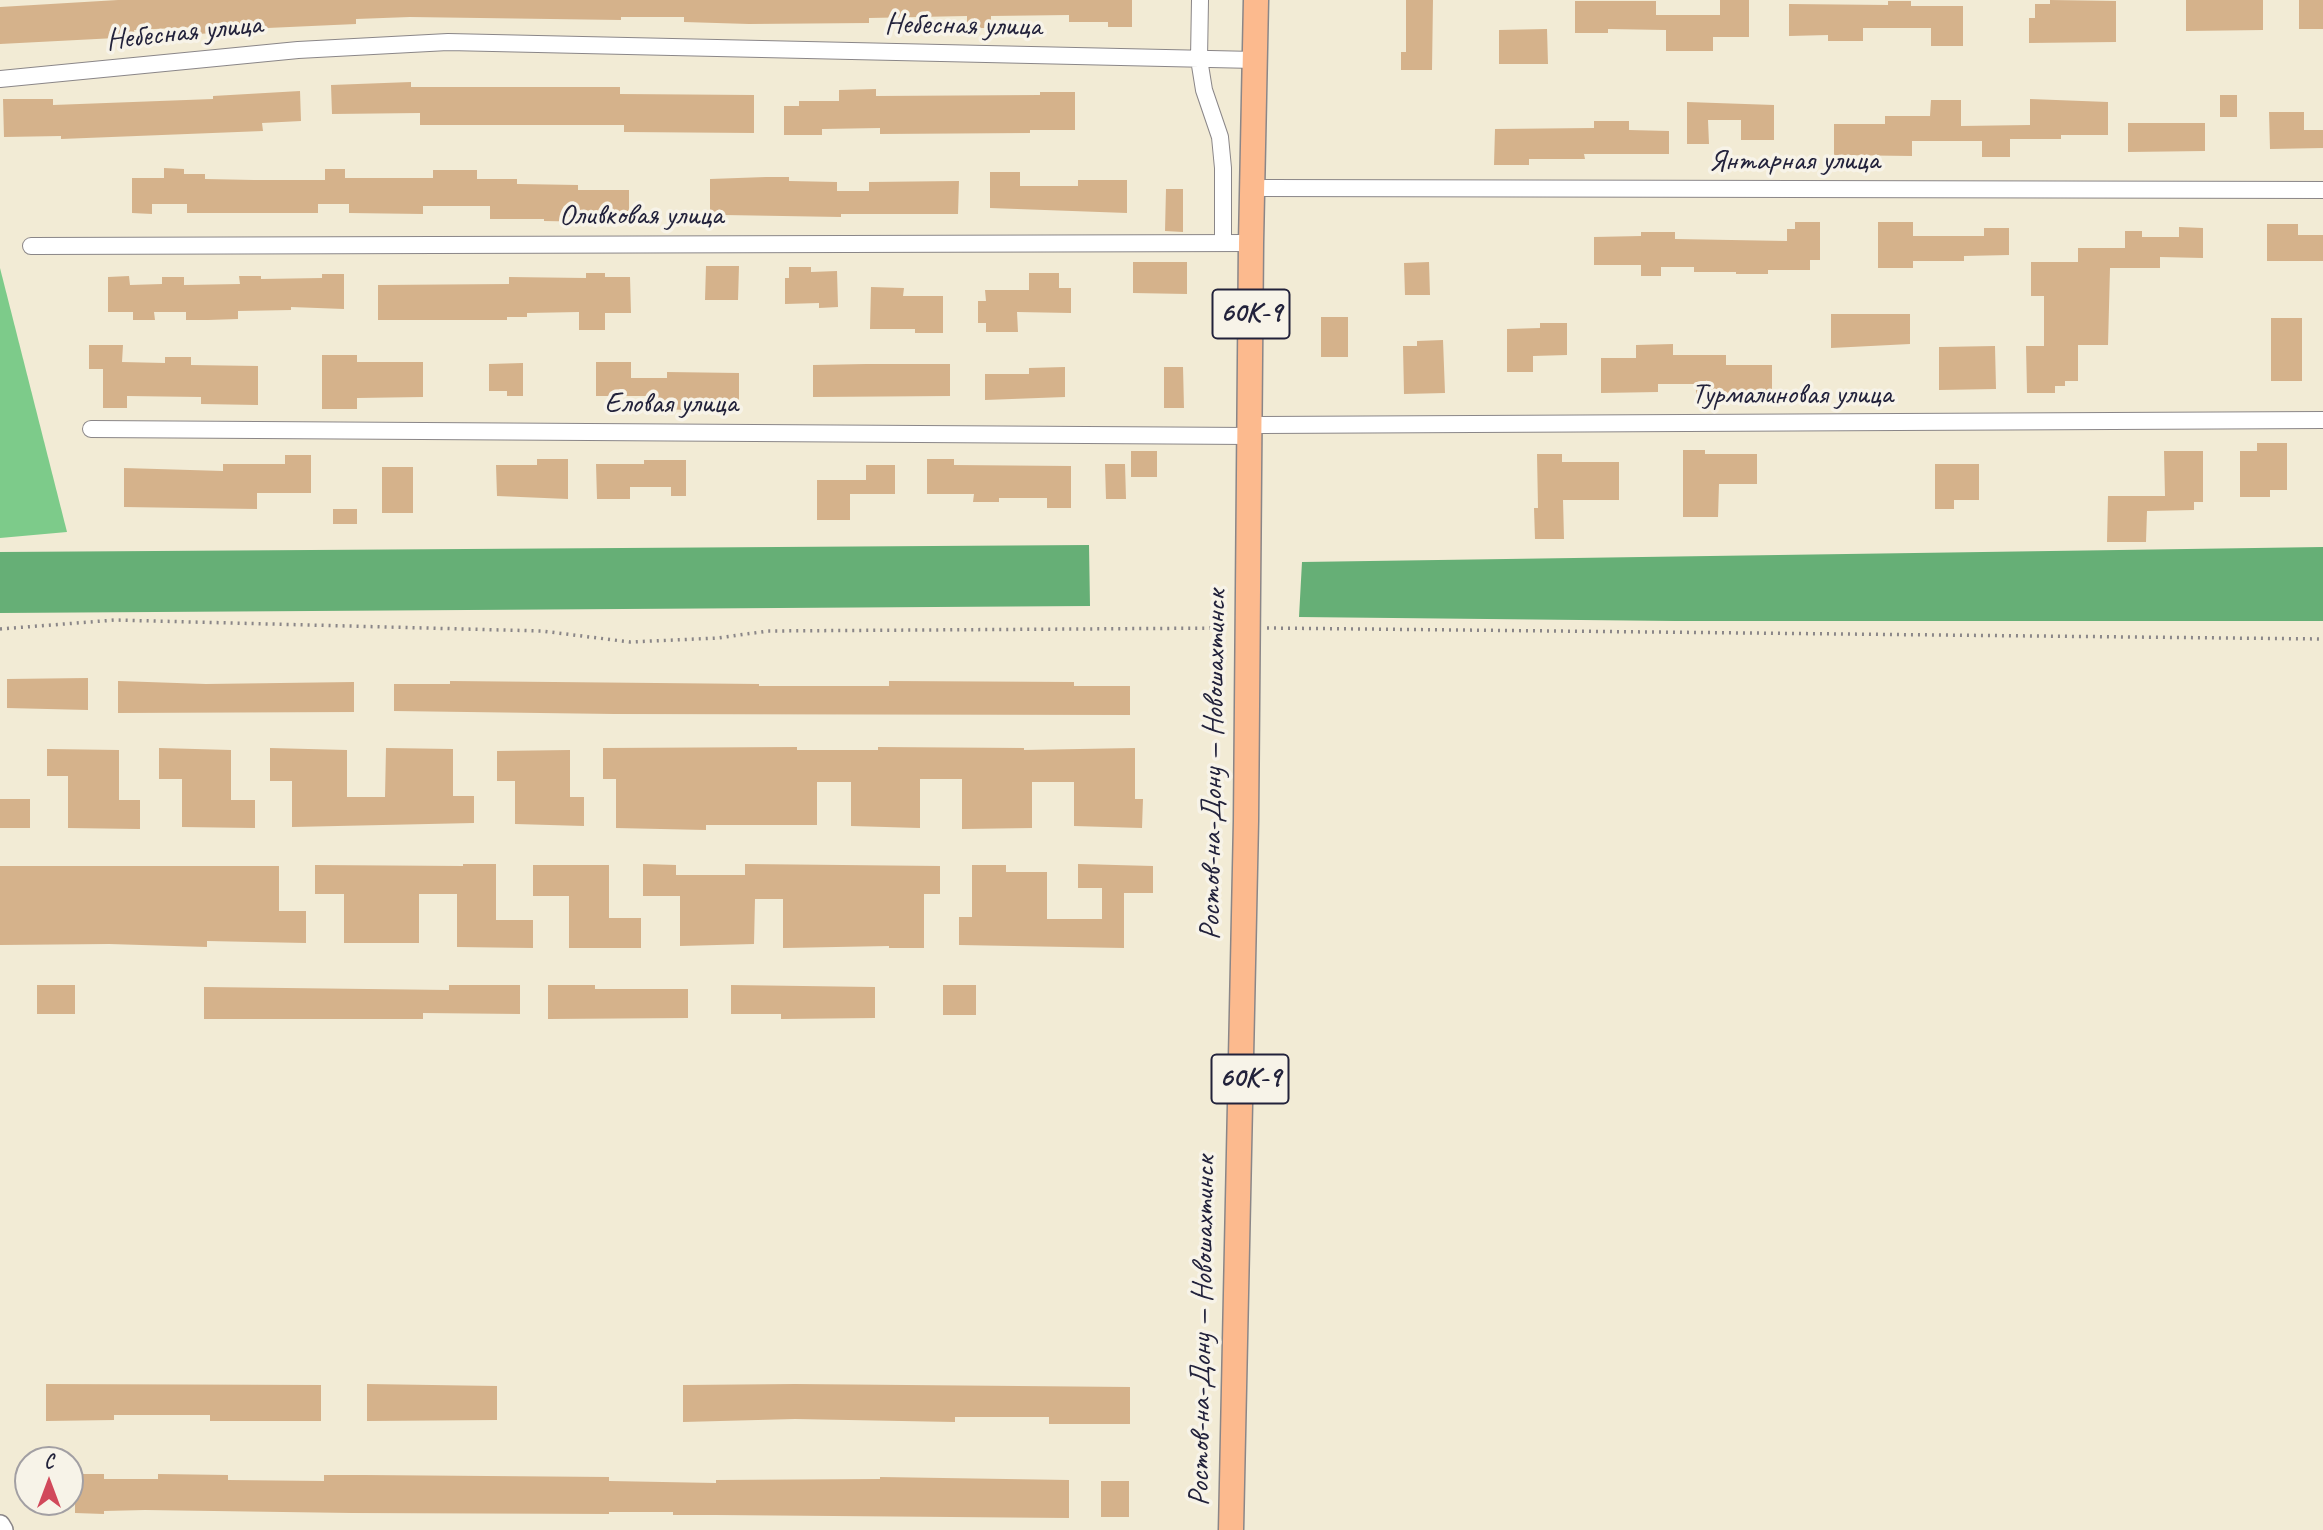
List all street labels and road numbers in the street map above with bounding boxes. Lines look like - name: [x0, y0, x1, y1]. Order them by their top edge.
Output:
- street label: Небесная улица: [104, 7, 264, 59]
- street label: Небесная улица: [884, 7, 1042, 45]
- street label: Янтарная улица: [1708, 143, 1880, 179]
- street label: Оливковая улица: [559, 198, 723, 234]
- road number: 60К-9: [1212, 290, 1290, 338]
- street label: Турмалиновая улица: [1691, 377, 1893, 413]
- street label: Еловая улица: [604, 386, 738, 422]
- street label: Ростов-на-Дону — Новошахтинск: [1193, 589, 1235, 941]
- road number: 60К-9: [1212, 1054, 1288, 1104]
- street label: Ростов-на-Дону — Новошахтинск: [1182, 1155, 1224, 1507]

